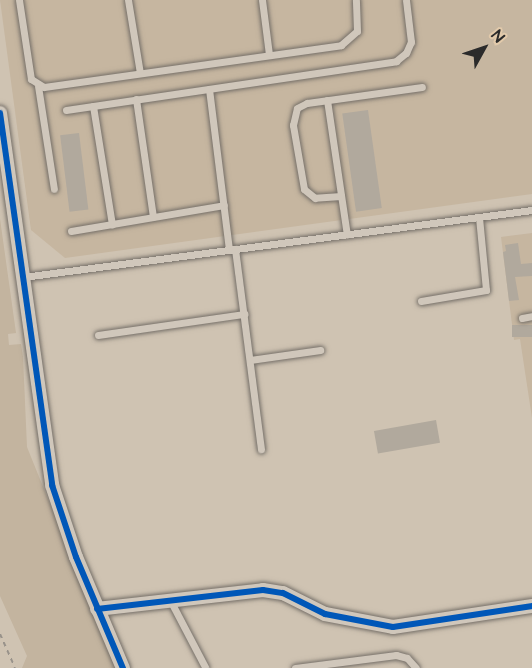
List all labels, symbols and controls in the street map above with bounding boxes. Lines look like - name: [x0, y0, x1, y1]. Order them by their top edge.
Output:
- north arrow: [454, 18, 514, 78]
- text: N: [486, 26, 509, 47]

